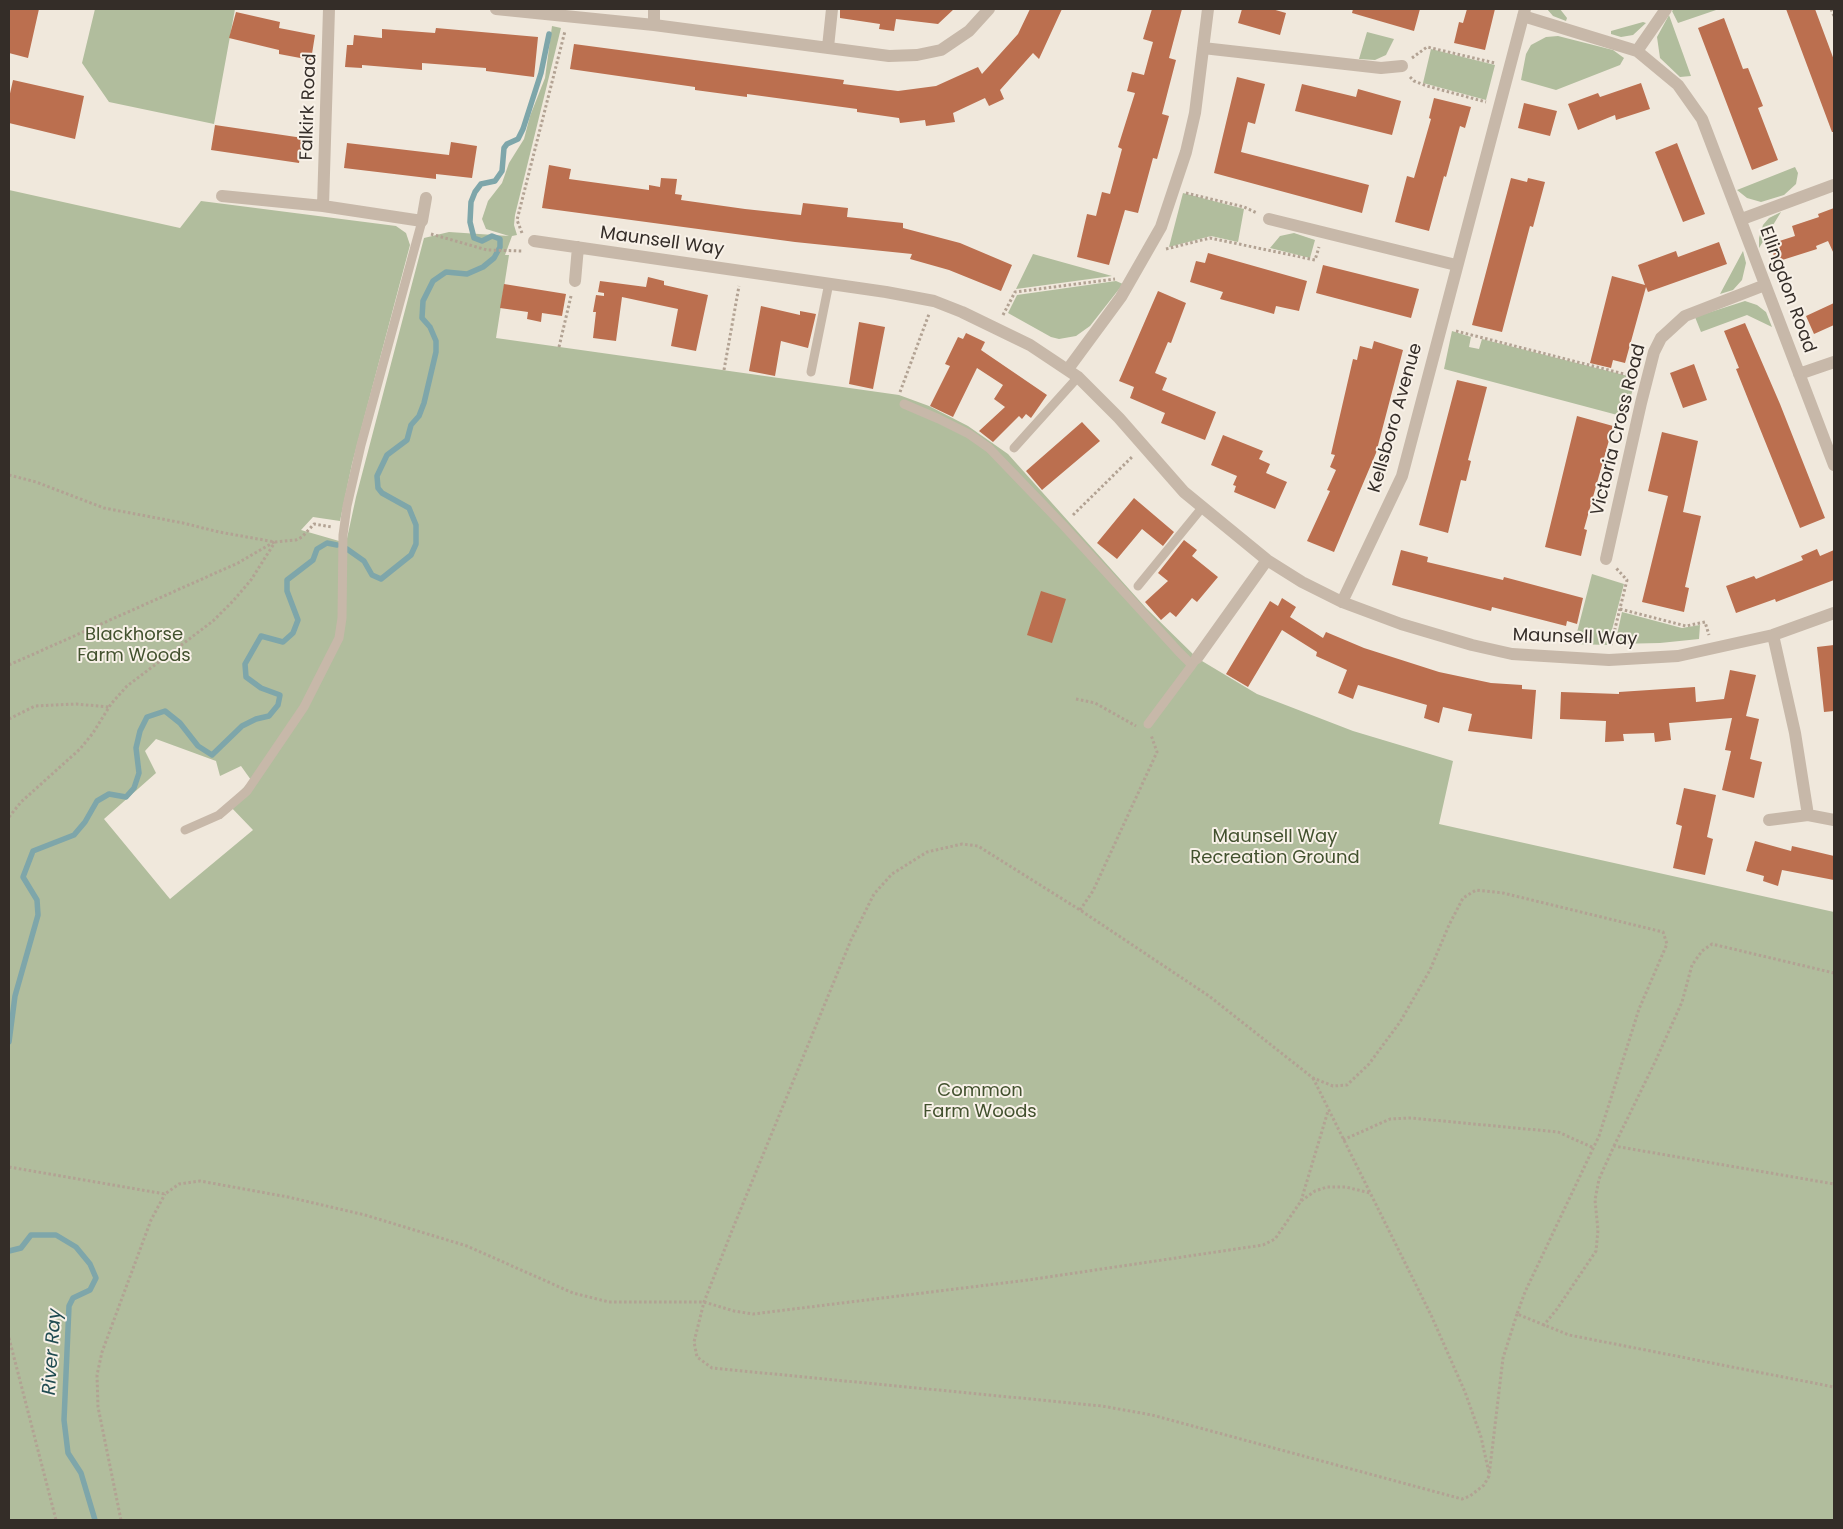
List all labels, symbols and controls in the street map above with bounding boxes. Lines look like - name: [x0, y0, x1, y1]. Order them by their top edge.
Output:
- street label: Falkirk Road: [296, 53, 322, 161]
- street label: Maunsell Way: [599, 223, 725, 261]
- street label: Ellingdon Road: [1754, 224, 1820, 356]
- street label: Kellsboro Avenue: [1364, 341, 1428, 495]
- street label: Victoria Cross Road: [1587, 342, 1651, 518]
- park label: Blackhorse Farm Woods: [77, 624, 191, 666]
- street label: Maunsell Way: [1512, 625, 1638, 651]
- park label: Maunsell Way Recreation Ground: [1190, 826, 1360, 869]
- park label: Common Farm Woods: [923, 1080, 1037, 1122]
- water label: River Ray: [39, 1308, 67, 1396]

